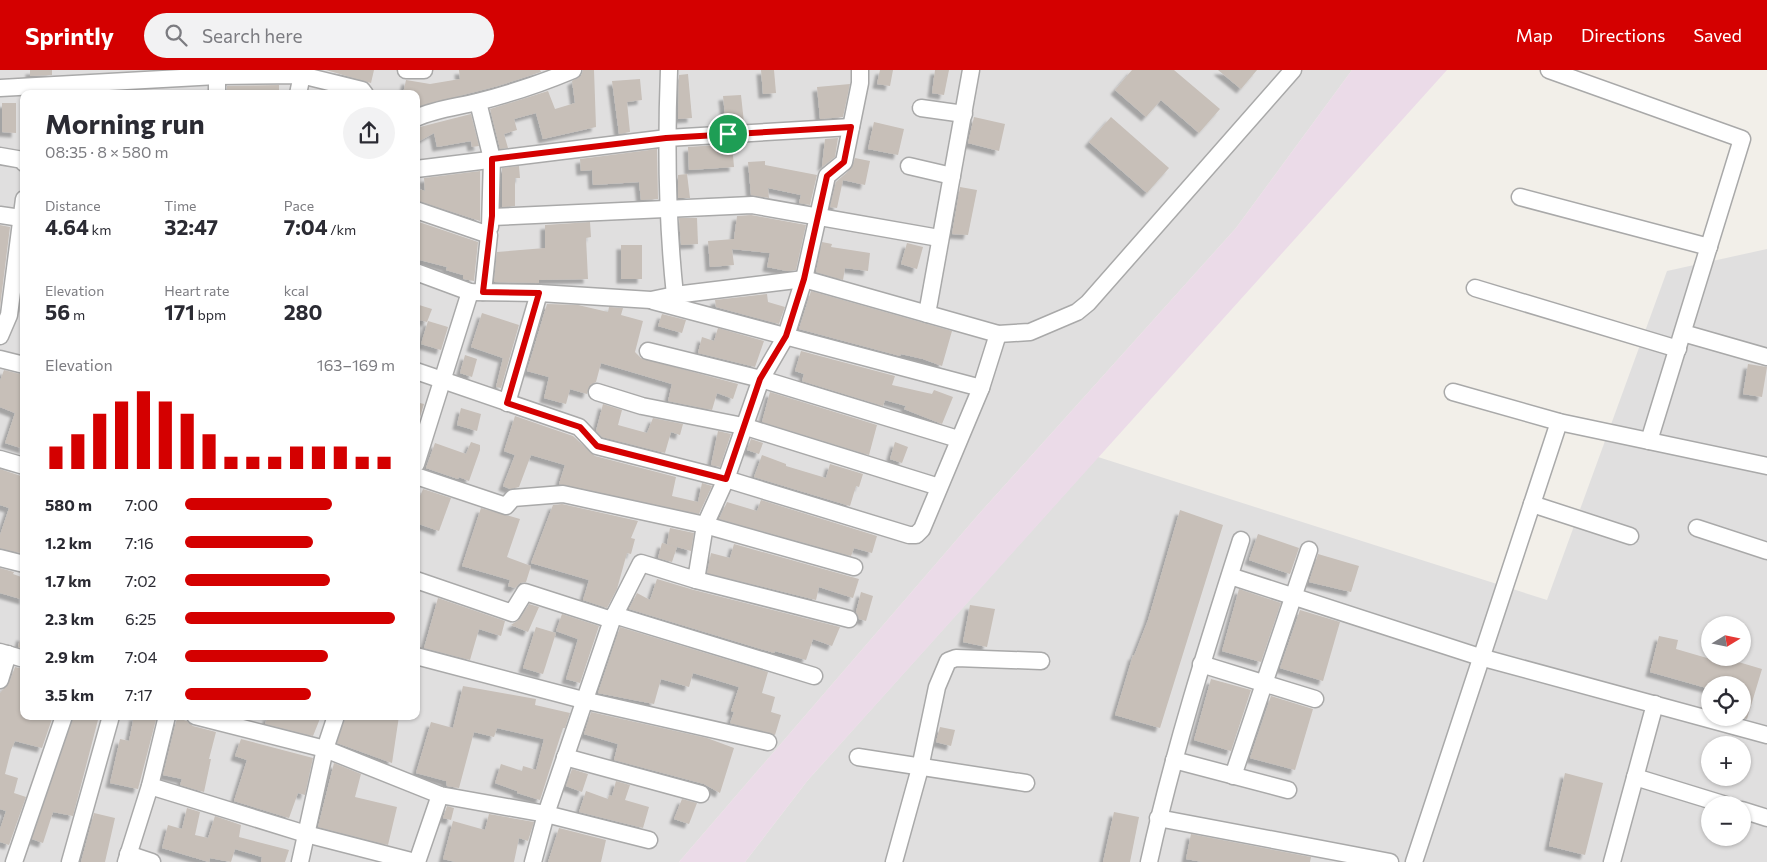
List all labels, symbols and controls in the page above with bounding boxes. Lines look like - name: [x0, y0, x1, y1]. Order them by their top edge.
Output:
- search box: [144, 13, 494, 58]
- text: Sprintly: [25, 21, 114, 50]
- icon: search: [162, 21, 190, 49]
- text: Search here: [202, 24, 302, 47]
- text: Map: [1516, 24, 1553, 46]
- text: Directions: [1581, 24, 1665, 46]
- text: Saved: [1693, 24, 1742, 46]
- text: Morning run: [45, 106, 205, 140]
- button: share: [343, 107, 395, 159]
- pin: [707, 113, 749, 155]
- icon: arrive: [714, 120, 742, 148]
- text: 08:35 · 8 × 580 m: [45, 142, 168, 161]
- text: Distance: [45, 197, 101, 214]
- text: Time: [164, 197, 197, 214]
- text: Pace: [284, 197, 314, 214]
- text: 4.64: [45, 214, 89, 239]
- text: 32:47: [164, 214, 218, 239]
- text: 7:04: [284, 214, 328, 239]
- text: km: [89, 221, 111, 238]
- text: /km: [328, 221, 356, 238]
- text: Elevation: [45, 282, 104, 299]
- text: Heart rate: [164, 282, 229, 299]
- text: kcal: [284, 282, 309, 299]
- text: 56: [45, 299, 70, 324]
- text: 171: [164, 299, 195, 324]
- text: 280: [284, 299, 322, 324]
- text: m: [70, 306, 85, 323]
- text: bpm: [195, 306, 226, 323]
- text: Elevation: [45, 355, 113, 374]
- text: 163–169 m: [317, 355, 395, 374]
- text: 580 m: [45, 495, 92, 514]
- text: 7:00: [125, 495, 158, 514]
- text: 1.2 km: [45, 533, 92, 552]
- text: 7:16: [125, 533, 154, 552]
- text: 1.7 km: [45, 571, 91, 590]
- text: 7:02: [125, 571, 157, 590]
- text: 2.3 km: [45, 609, 94, 628]
- text: 6:25: [125, 609, 157, 628]
- north arrow: [1701, 616, 1751, 666]
- map controls: [1701, 616, 1751, 846]
- text: 2.9 km: [45, 647, 94, 666]
- text: 7:04: [125, 647, 157, 666]
- button: locate: [1701, 676, 1751, 726]
- text: 3.5 km: [45, 685, 94, 704]
- text: 7:17: [125, 685, 153, 704]
- button: +: [1701, 736, 1751, 786]
- button: −: [1701, 796, 1751, 846]

